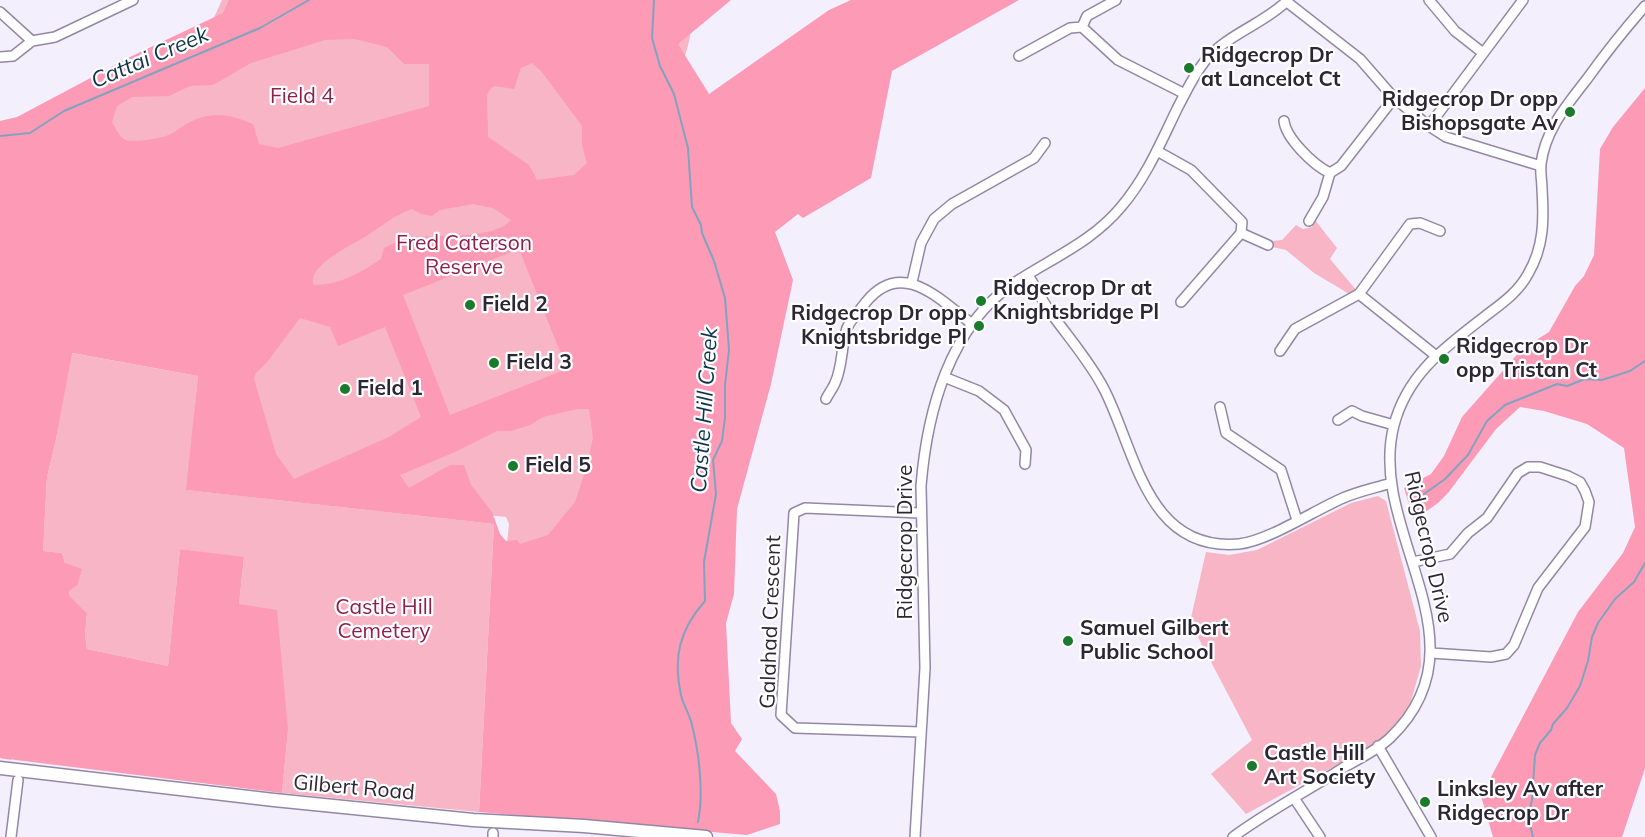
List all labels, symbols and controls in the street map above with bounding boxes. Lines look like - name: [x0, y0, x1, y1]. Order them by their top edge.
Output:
- water label: Cattai Creek: [87, 21, 213, 95]
- place label: Ridgecrop Dr at Lancelot Ct: [1201, 43, 1340, 93]
- marker: Ridgecrop Dr at Lancelot Ct: [1182, 61, 1196, 75]
- park label: Field 4: [270, 84, 334, 110]
- place label: Ridgecrop Dr opp Bishopsgate Av: [1382, 87, 1558, 137]
- marker: Ridgecrop Dr opp Bishopsgate Av: [1563, 105, 1577, 119]
- park label: Fred Caterson Reserve: [396, 231, 532, 281]
- place label: Ridgecrop Dr at Knightsbridge Pl: [993, 276, 1159, 326]
- place label: Field 2: [482, 292, 548, 318]
- marker: Ridgecrop Dr at Knightsbridge Pl: [974, 294, 988, 308]
- marker: Field 2: [463, 298, 477, 312]
- place label: Ridgecrop Dr opp Knightsbridge Pl: [791, 301, 967, 351]
- marker: Ridgecrop Dr opp Knightsbridge Pl: [972, 319, 986, 333]
- water label: Castle Hill Creek: [686, 326, 724, 494]
- place label: Ridgecrop Dr opp Tristan Ct: [1456, 334, 1597, 384]
- place label: Field 3: [506, 350, 572, 376]
- marker: Ridgecrop Dr opp Tristan Ct: [1437, 352, 1451, 366]
- marker: Field 3: [487, 356, 501, 370]
- place label: Field 1: [357, 376, 423, 402]
- marker: Field 1: [338, 382, 352, 396]
- place label: Field 5: [525, 453, 591, 479]
- marker: Field 5: [506, 459, 520, 473]
- street label: Ridgecrop Drive: [893, 465, 919, 619]
- street label: Ridgecrop Drive: [1398, 469, 1458, 625]
- street label: Galahad Crescent: [755, 535, 787, 709]
- park label: Castle Hill Cemetery: [335, 595, 433, 645]
- place label: Samuel Gilbert Public School: [1080, 616, 1229, 666]
- marker: Samuel Gilbert Public School: [1061, 634, 1075, 648]
- place label: Castle Hill Art Society: [1264, 741, 1375, 791]
- marker: Castle Hill Art Society: [1245, 759, 1259, 773]
- street label: Gilbert Road: [292, 770, 416, 806]
- place label: Linksley Av after Ridgecrop Dr: [1437, 777, 1603, 827]
- marker: Linksley Av after Ridgecrop Dr: [1418, 795, 1432, 809]

